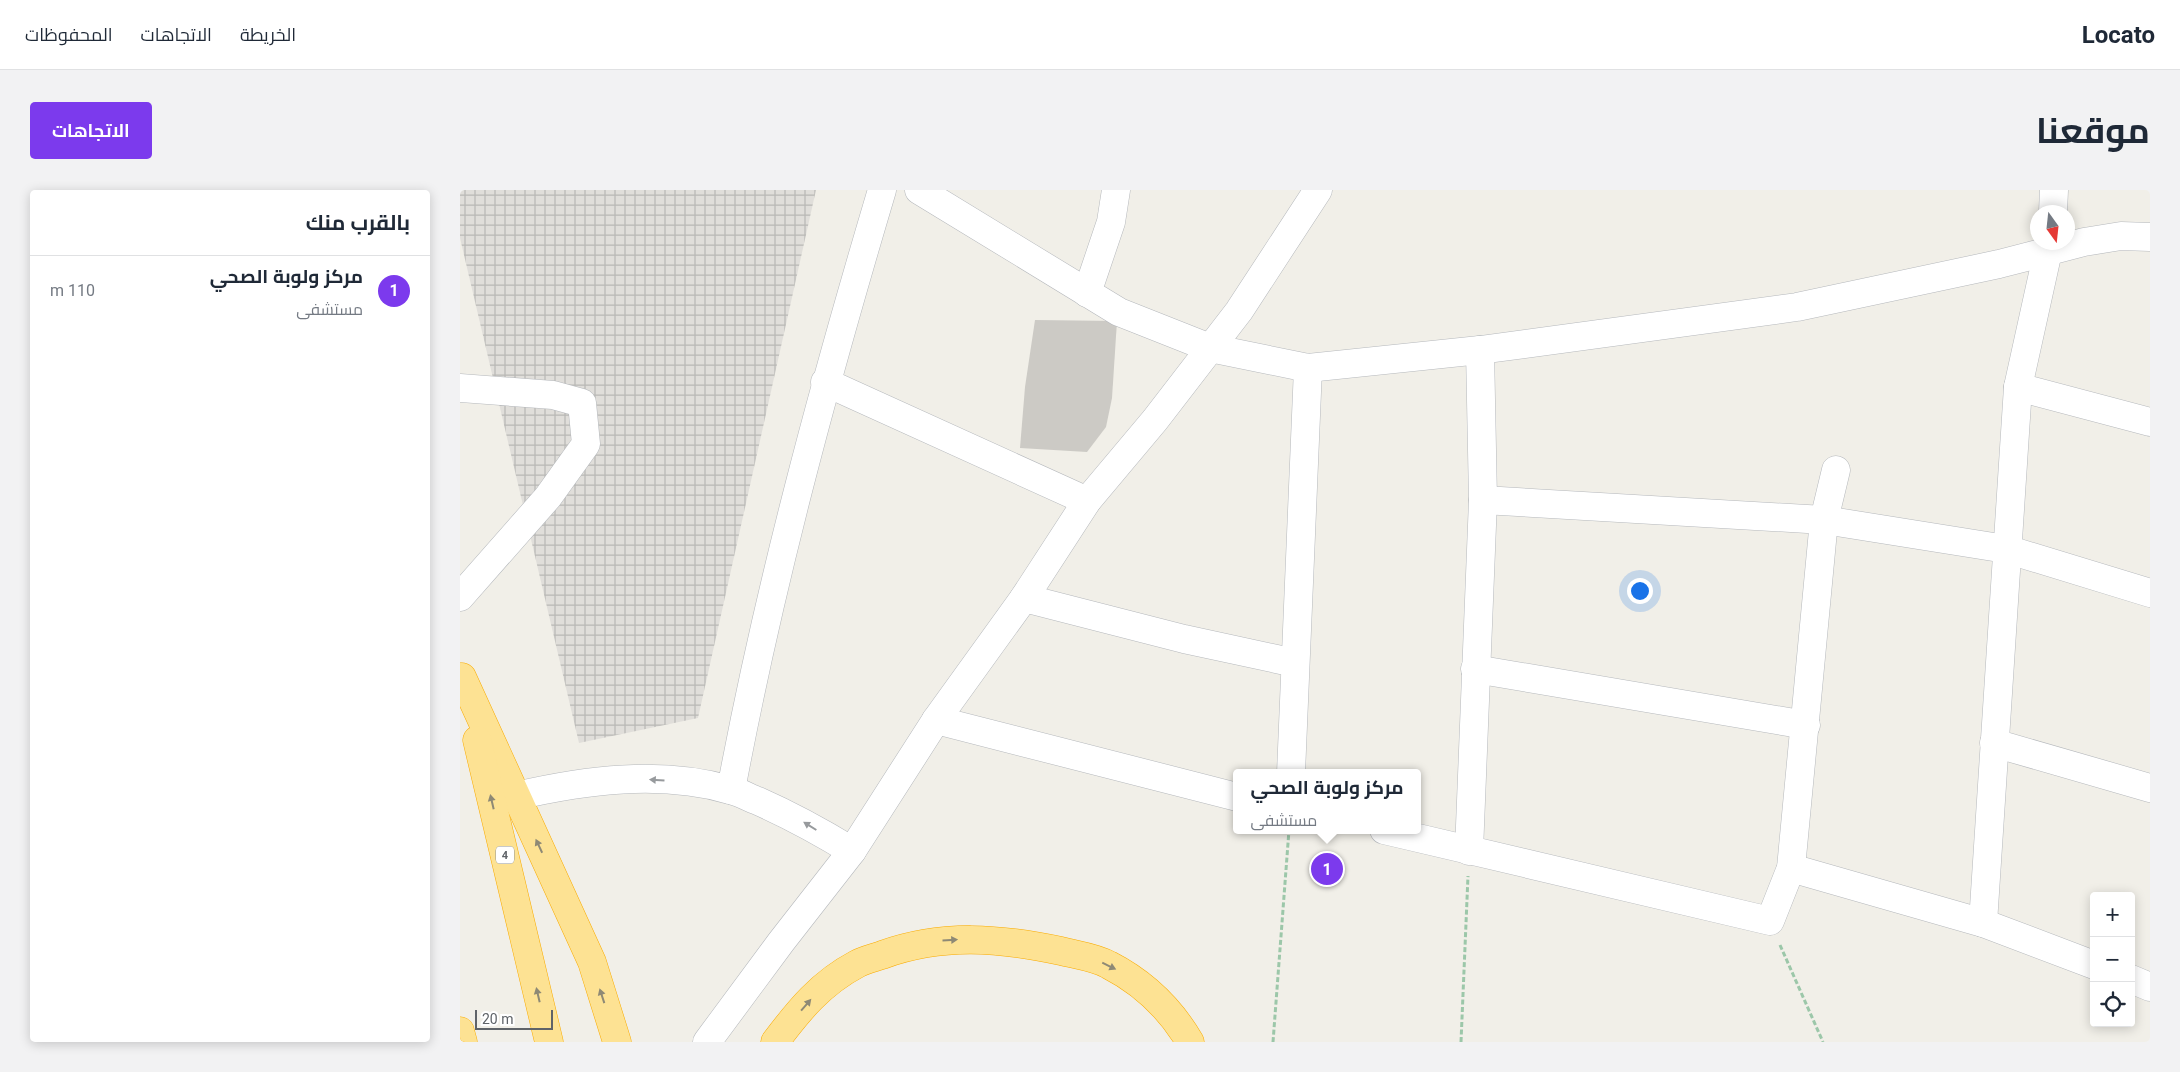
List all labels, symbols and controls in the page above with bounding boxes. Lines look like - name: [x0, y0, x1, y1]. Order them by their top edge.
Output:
- text: Locato: [2082, 21, 2155, 49]
- text: المحفوظات: [25, 24, 113, 45]
- text: الاتجاهات: [141, 24, 212, 45]
- text: الخريطة: [240, 24, 296, 45]
- button: الاتجاهات: [30, 102, 152, 159]
- text: موقعنا: [2036, 111, 2150, 152]
- north arrow: [2030, 205, 2075, 250]
- text: بالقرب منك: [306, 211, 410, 235]
- text: مركز ولوبة الصحي: [210, 265, 363, 288]
- text: 110 m: [50, 281, 95, 300]
- text: 1: [389, 281, 399, 300]
- text: مستشفى: [296, 300, 363, 319]
- your location: [1627, 578, 1653, 604]
- popup: [1233, 769, 1421, 834]
- one-way arrow: [648, 776, 664, 784]
- text: مركز ولوبة الصحي: [1250, 776, 1404, 799]
- one-way arrow: [488, 795, 496, 810]
- text: مستشفى: [1250, 811, 1317, 830]
- one-way arrow: [804, 821, 817, 830]
- one-way arrow: [535, 839, 543, 853]
- road number: 4: [496, 846, 514, 864]
- pin: 1: [1311, 850, 1343, 888]
- map controls: [2090, 892, 2135, 1027]
- button: +: [2090, 892, 2135, 937]
- one-way arrow: [943, 936, 959, 944]
- button: −: [2090, 937, 2135, 982]
- one-way arrow: [1102, 962, 1117, 970]
- button: locate: [2090, 982, 2135, 1027]
- one-way arrow: [534, 987, 542, 1002]
- one-way arrow: [598, 988, 606, 1003]
- one-way arrow: [801, 998, 812, 1011]
- scale bar: [475, 1007, 552, 1030]
- text: 20 m: [482, 1011, 514, 1027]

